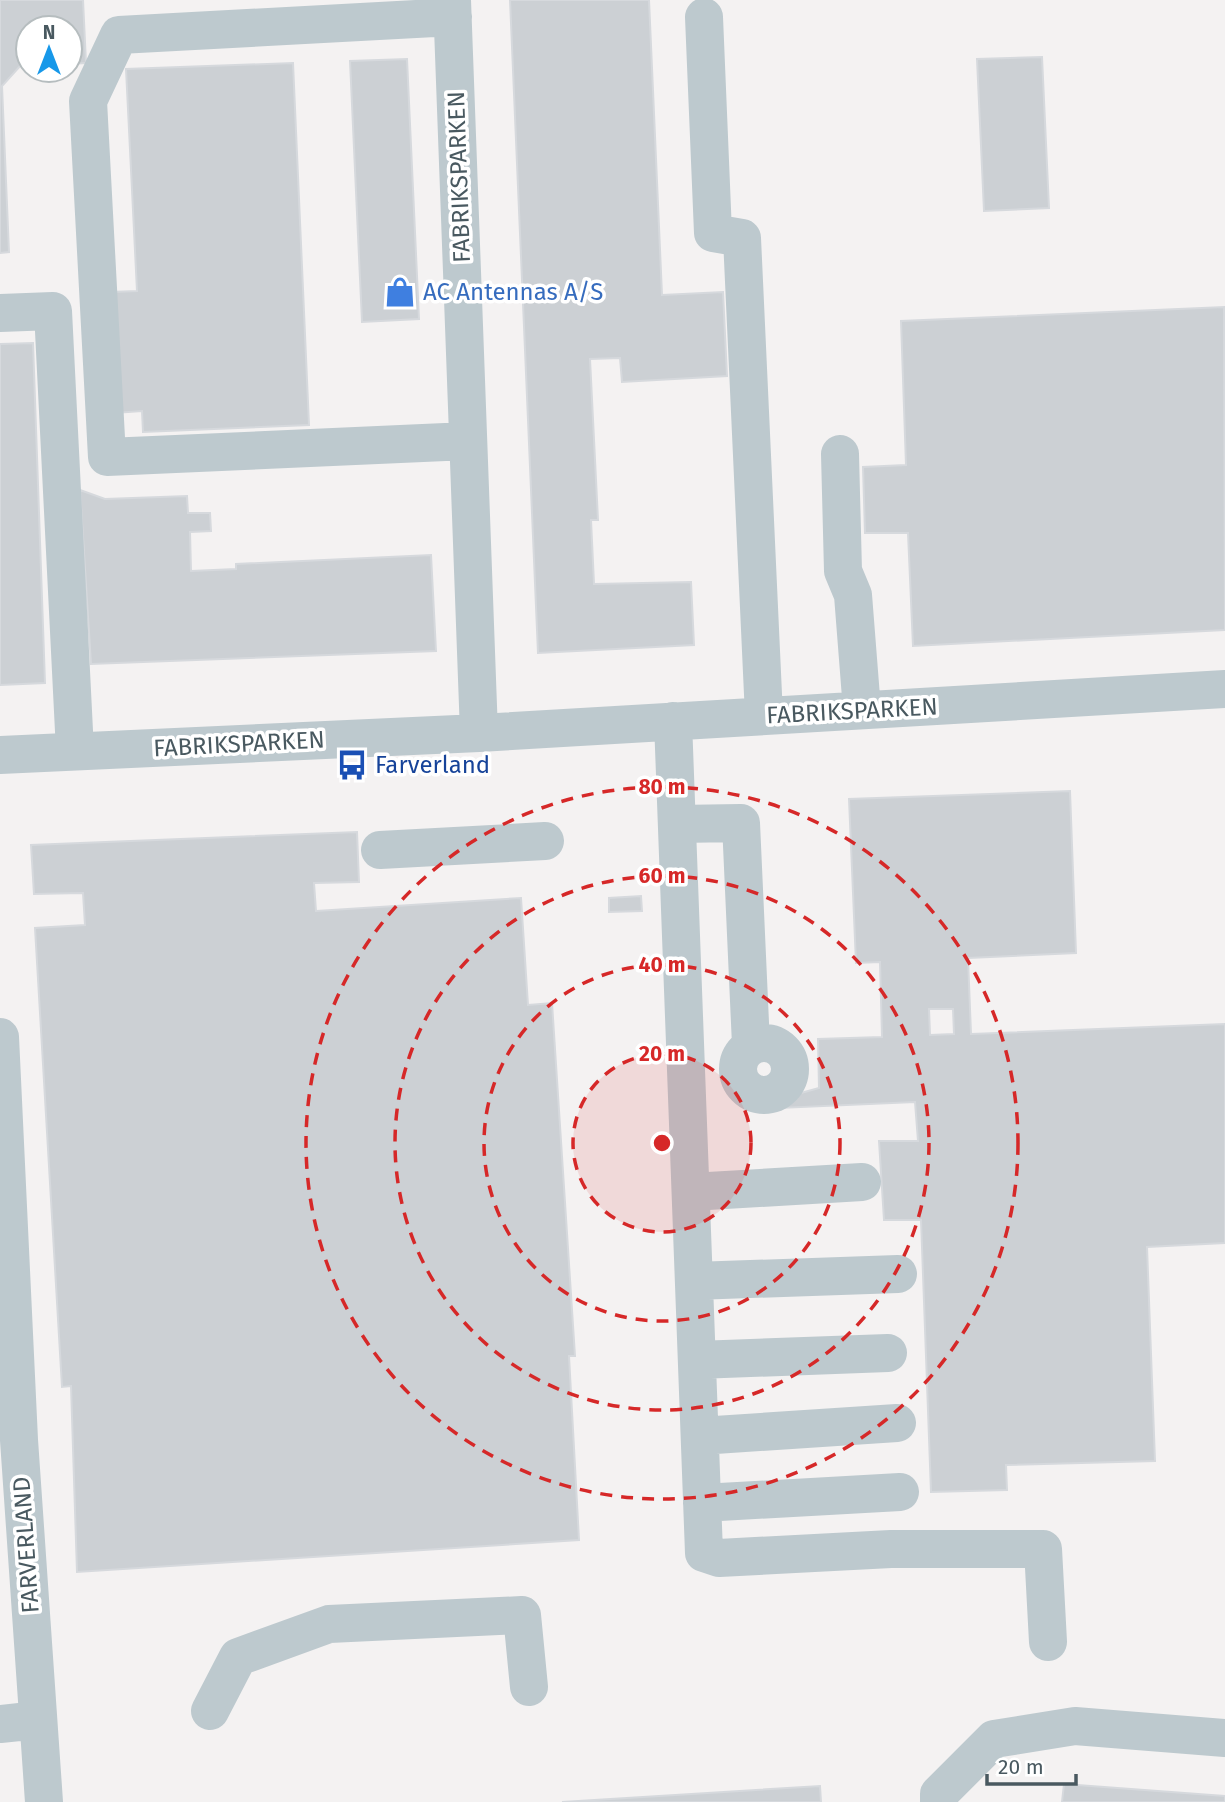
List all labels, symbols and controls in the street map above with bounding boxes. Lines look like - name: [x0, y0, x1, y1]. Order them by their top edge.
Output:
- north arrow: [14, 14, 84, 84]
- text: N: [43, 21, 55, 44]
- street label: FABRIKSPARKEN: [442, 91, 476, 263]
- shop icon: AC Antennas A/S: [383, 275, 417, 309]
- place label: AC Antennas A/S: [423, 278, 603, 306]
- street label: FABRIKSPARKEN: [766, 693, 938, 729]
- street label: FABRIKSPARKEN: [153, 726, 325, 762]
- bus stop icon: Farverland: [335, 748, 369, 782]
- place label: Farverland: [375, 751, 490, 779]
- text: 80 m: [638, 774, 686, 800]
- text: 60 m: [639, 863, 685, 889]
- text: 40 m: [639, 952, 685, 978]
- text: 20 m: [639, 1041, 685, 1067]
- centre of rings: [650, 1131, 674, 1155]
- street label: FARVERLAND: [7, 1476, 45, 1614]
- scale bar: [987, 1742, 1076, 1786]
- text: 20 m: [998, 1754, 1044, 1780]

